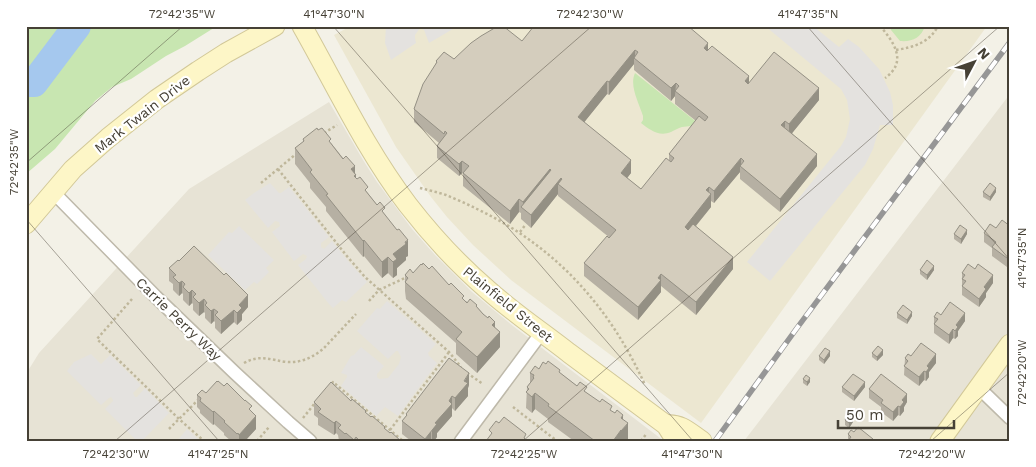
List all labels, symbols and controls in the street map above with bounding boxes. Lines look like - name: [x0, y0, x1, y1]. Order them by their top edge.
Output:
- text: 72°42'35"W: [149, 7, 216, 21]
- text: 41°47'30"N: [303, 7, 365, 21]
- text: 72°42'30"W: [557, 7, 624, 21]
- text: 41°47'35"N: [778, 7, 838, 21]
- north arrow: [948, 38, 998, 88]
- text: N: [974, 44, 993, 63]
- street label: Mark Twain Drive: [91, 72, 193, 156]
- text: 72°42'35"W: [7, 128, 21, 195]
- text: 41°47'35"N: [1015, 228, 1029, 288]
- street label: Plainfield Street: [460, 263, 556, 345]
- street label: Carrie Perry Way: [133, 274, 226, 364]
- text: 72°42'20"W: [1015, 339, 1029, 406]
- scale bar: [838, 397, 955, 429]
- text: 50 m: [846, 406, 883, 424]
- text: 72°42'30"W: [83, 447, 150, 461]
- text: 41°47'25"N: [188, 447, 248, 461]
- text: 72°42'25"W: [491, 447, 558, 461]
- text: 41°47'30"N: [661, 447, 723, 461]
- text: 72°42'20"W: [899, 447, 966, 461]

